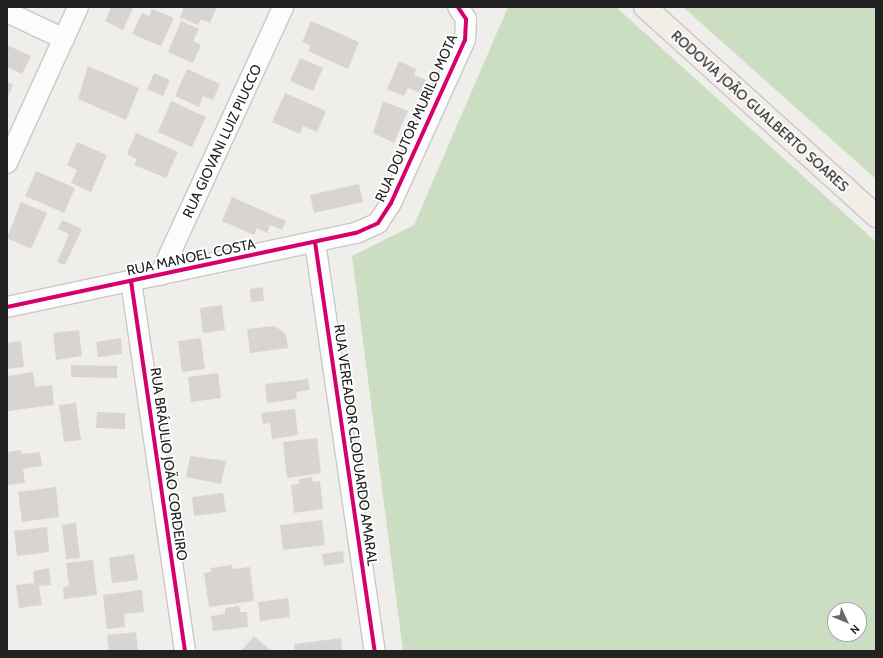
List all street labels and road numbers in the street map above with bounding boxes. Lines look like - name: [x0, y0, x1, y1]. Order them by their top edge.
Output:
- street label: RODOVIA JOÃO GUALBERTO SOARES: [668, 27, 852, 195]
- street label: RUA DOUTOR MURILO MOTA: [371, 32, 461, 204]
- street label: RUA GIOVANI LUIZ PIUCCO: [179, 62, 265, 220]
- street label: RUA MANOEL COSTA: [125, 235, 257, 279]
- street label: RUA VEREADOR CLODUARDO AMARAL: [331, 323, 381, 567]
- street label: RUA BRÁULIO JOÃO CORDEIRO: [147, 366, 191, 562]

